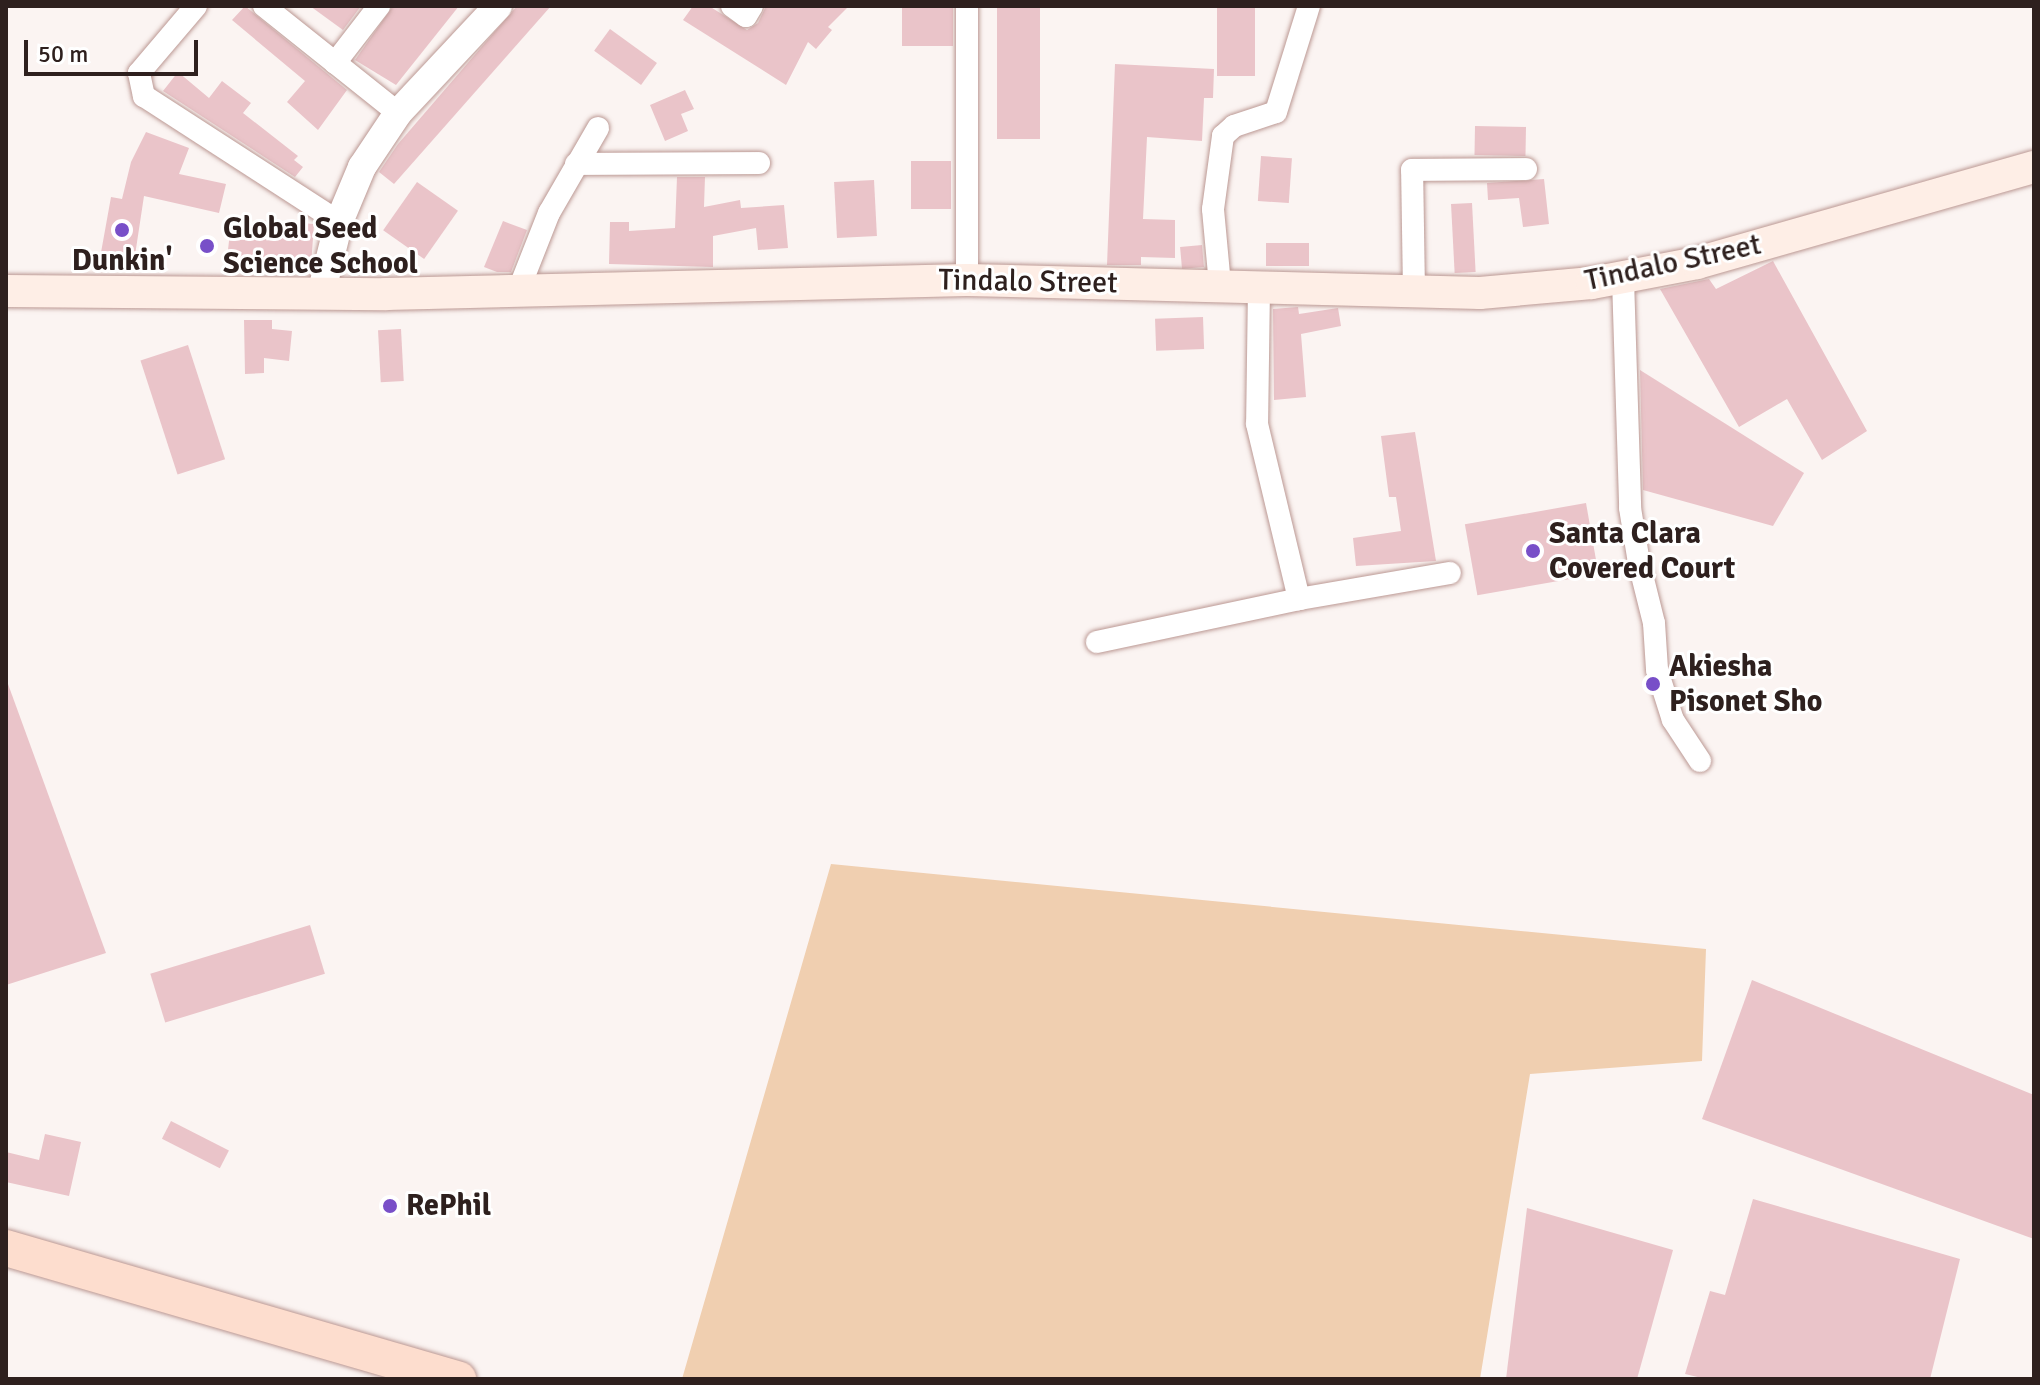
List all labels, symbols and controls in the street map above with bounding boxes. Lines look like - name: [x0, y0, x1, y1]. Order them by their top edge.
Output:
- scale bar: [28, 24, 202, 74]
- text: 50 m: [38, 39, 88, 69]
- place label: Global Seed Science School: [223, 211, 418, 282]
- marker: Dunkin': [113, 221, 131, 239]
- street label: Tindalo Street: [1582, 227, 1764, 299]
- marker: Global Seed Science School: [198, 237, 216, 255]
- place label: Dunkin': [72, 243, 172, 279]
- street label: Tindalo Street: [938, 262, 1118, 302]
- place label: Santa Clara Covered Court: [1549, 516, 1735, 586]
- marker: Santa Clara Covered Court: [1524, 542, 1542, 560]
- place label: Akiesha Pisonet Sho: [1669, 649, 1822, 720]
- marker: Akiesha Pisonet Sho: [1644, 675, 1662, 693]
- place label: RePhil: [406, 1188, 491, 1224]
- marker: RePhil: [381, 1197, 399, 1215]

